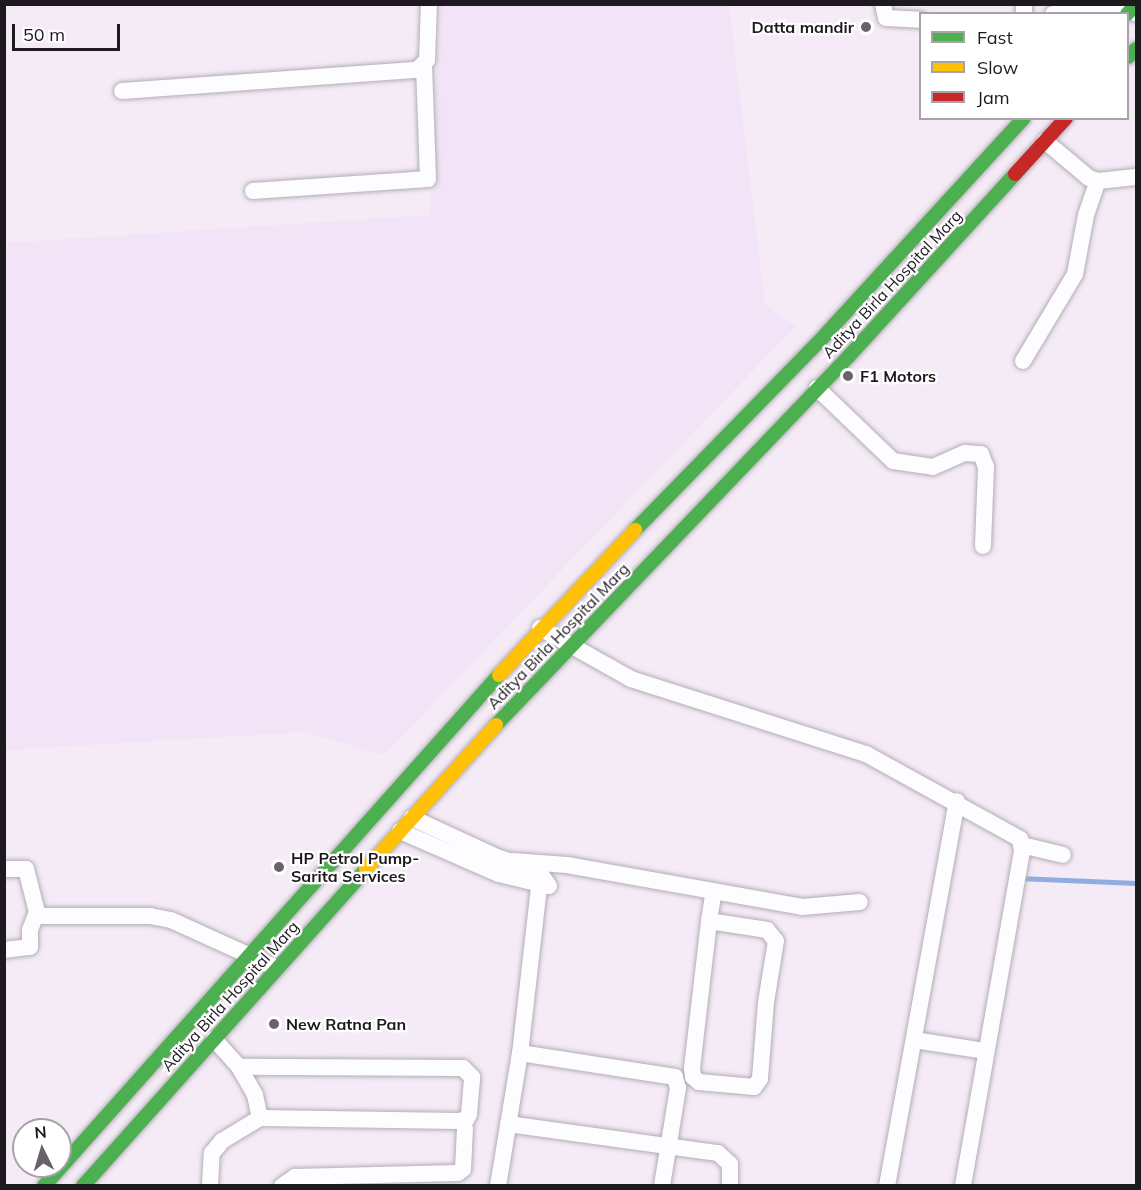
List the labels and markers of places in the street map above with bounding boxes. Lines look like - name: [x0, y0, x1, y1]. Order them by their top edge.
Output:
- place label: Datta mandir: [752, 17, 854, 37]
- marker: Datta mandir: [859, 20, 873, 34]
- place label: F1 Motors: [860, 366, 936, 386]
- marker: F1 Motors: [841, 369, 855, 383]
- place label: HP Petrol Pump- Sarita Services: [291, 848, 419, 886]
- marker: HP Petrol Pump- Sarita Services: [272, 860, 286, 874]
- place label: New Ratna Pan: [286, 1014, 406, 1034]
- marker: New Ratna Pan: [267, 1017, 281, 1031]

